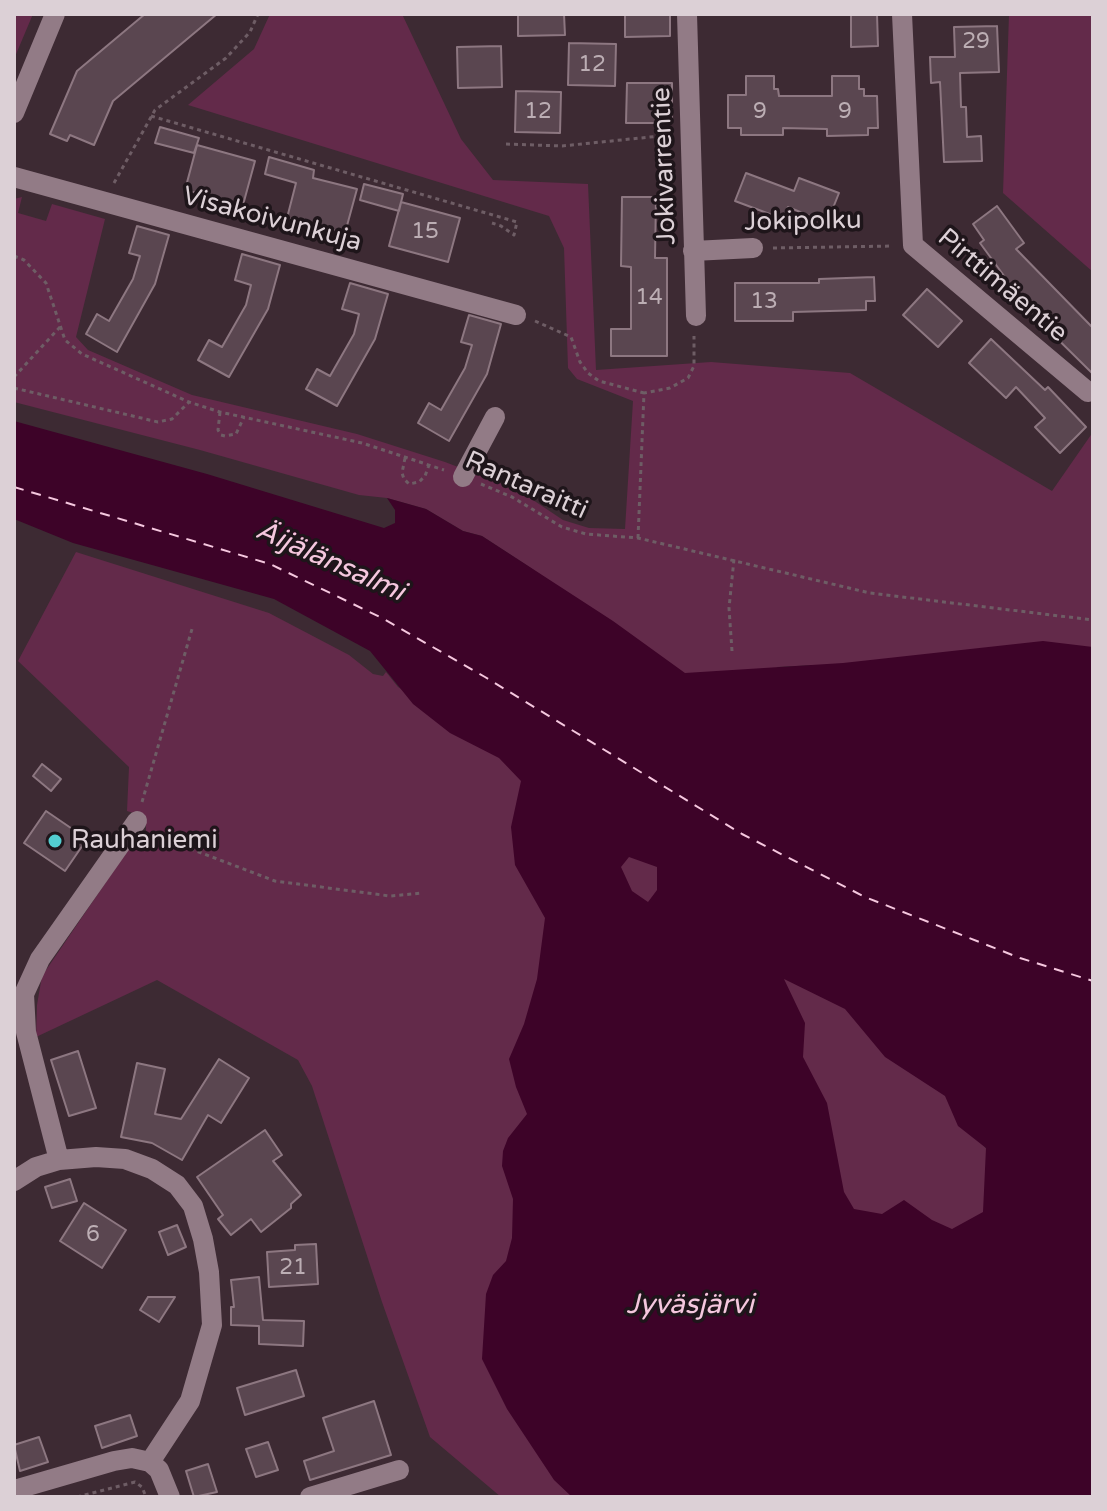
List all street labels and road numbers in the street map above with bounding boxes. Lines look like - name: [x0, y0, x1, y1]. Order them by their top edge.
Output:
- street label: Jokivarrentie: [647, 87, 683, 245]
- street label: Visakoivunkuja: [179, 181, 365, 259]
- street label: Jokipolku: [744, 205, 862, 239]
- street label: Pirttimäentie: [931, 223, 1073, 349]
- street label: Rantaraitti: [460, 445, 592, 527]

